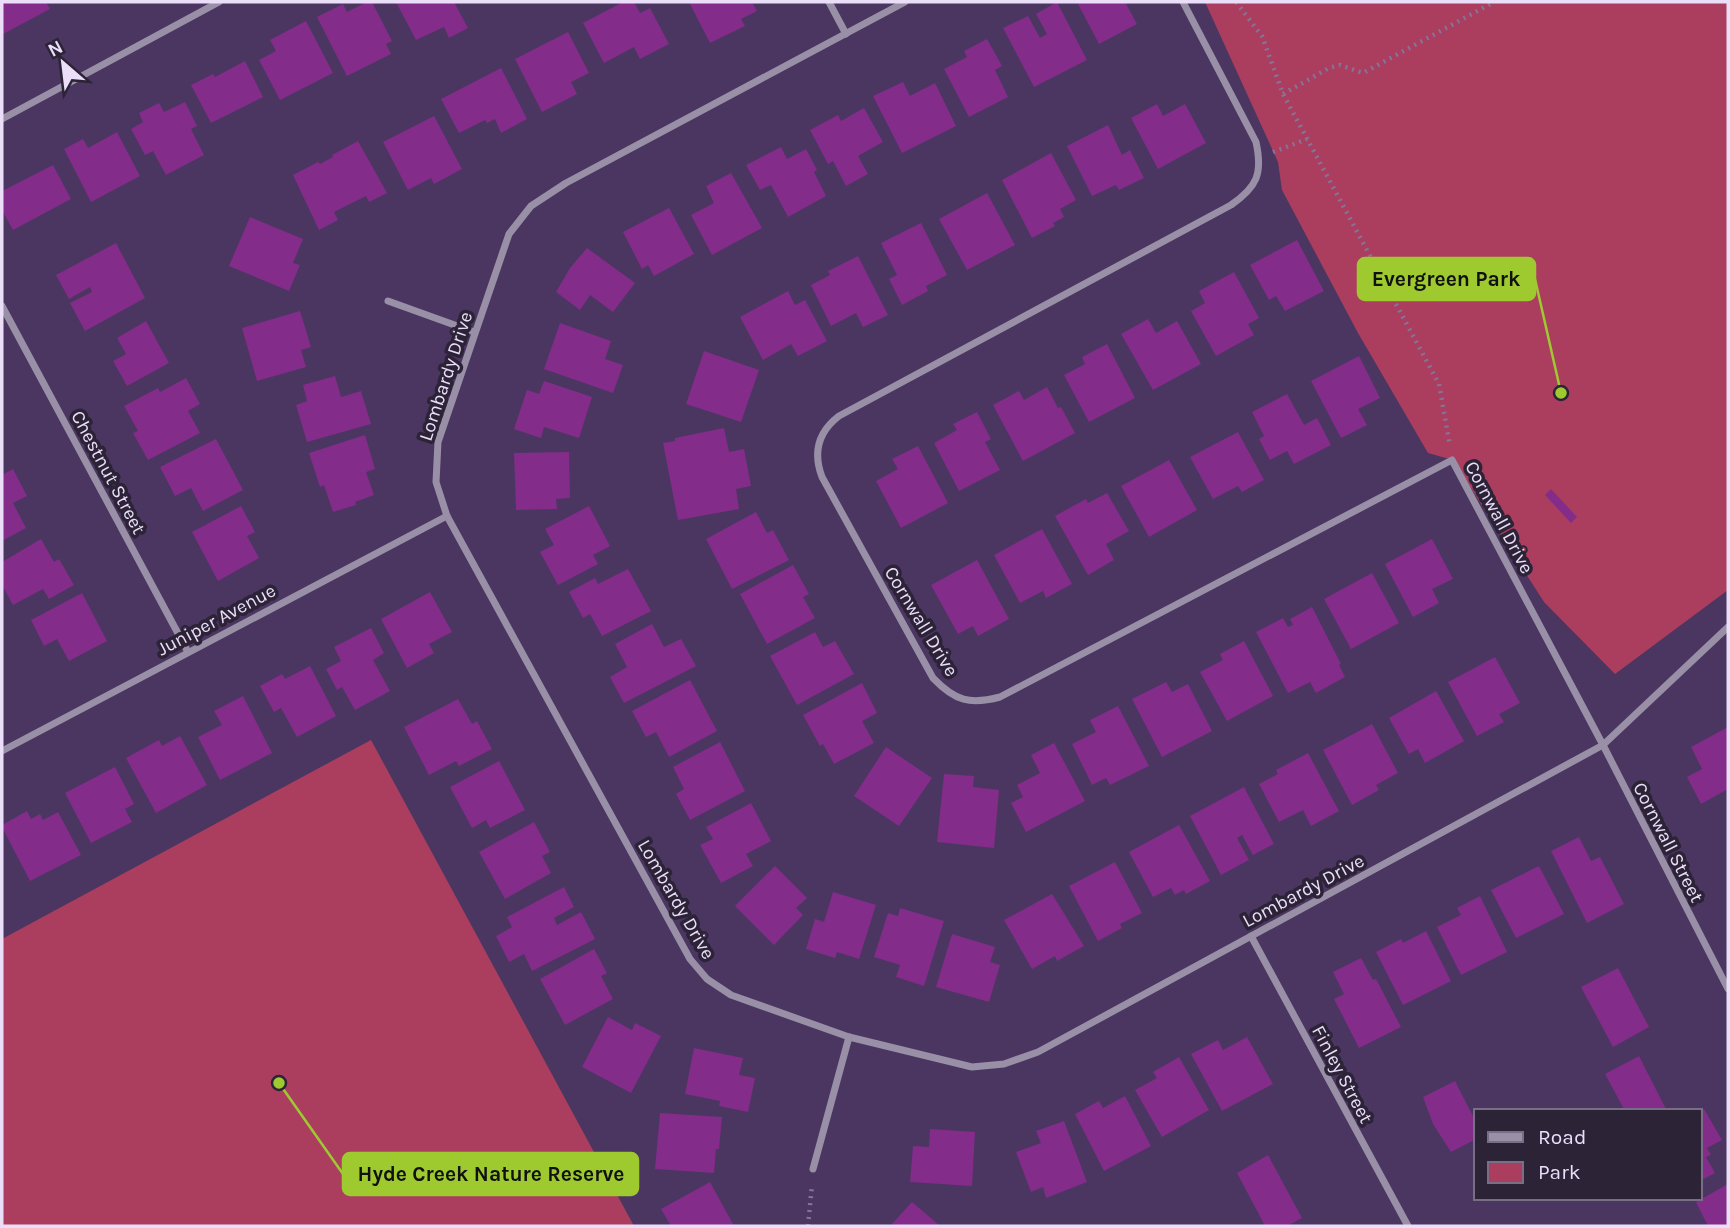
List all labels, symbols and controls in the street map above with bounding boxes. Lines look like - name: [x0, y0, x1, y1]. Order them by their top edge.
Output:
- north arrow: [28, 28, 98, 98]
- text: N: [44, 36, 67, 62]
- callout: Evergreen Park: [1358, 258, 1535, 300]
- text: Evergreen Park: [1372, 267, 1521, 291]
- street label: Lombardy Drive: [415, 309, 477, 444]
- street label: Chestnut Street: [66, 407, 150, 538]
- street label: Cornwall Drive: [1460, 458, 1538, 577]
- street label: Cornwall Drive: [880, 563, 963, 680]
- street label: Juniper Avenue: [153, 579, 280, 660]
- street label: Cornwall Street: [1628, 779, 1708, 906]
- street label: Lombardy Drive: [633, 836, 719, 963]
- street label: Lombardy Drive: [1239, 850, 1368, 932]
- street label: Finley Street: [1307, 1022, 1377, 1127]
- legend: [1474, 1109, 1702, 1200]
- text: Road: [1538, 1125, 1586, 1149]
- callout: Hyde Creek Nature Reserve: [343, 1153, 638, 1195]
- text: Park: [1538, 1160, 1581, 1184]
- text: Hyde Creek Nature Reserve: [358, 1162, 624, 1186]

